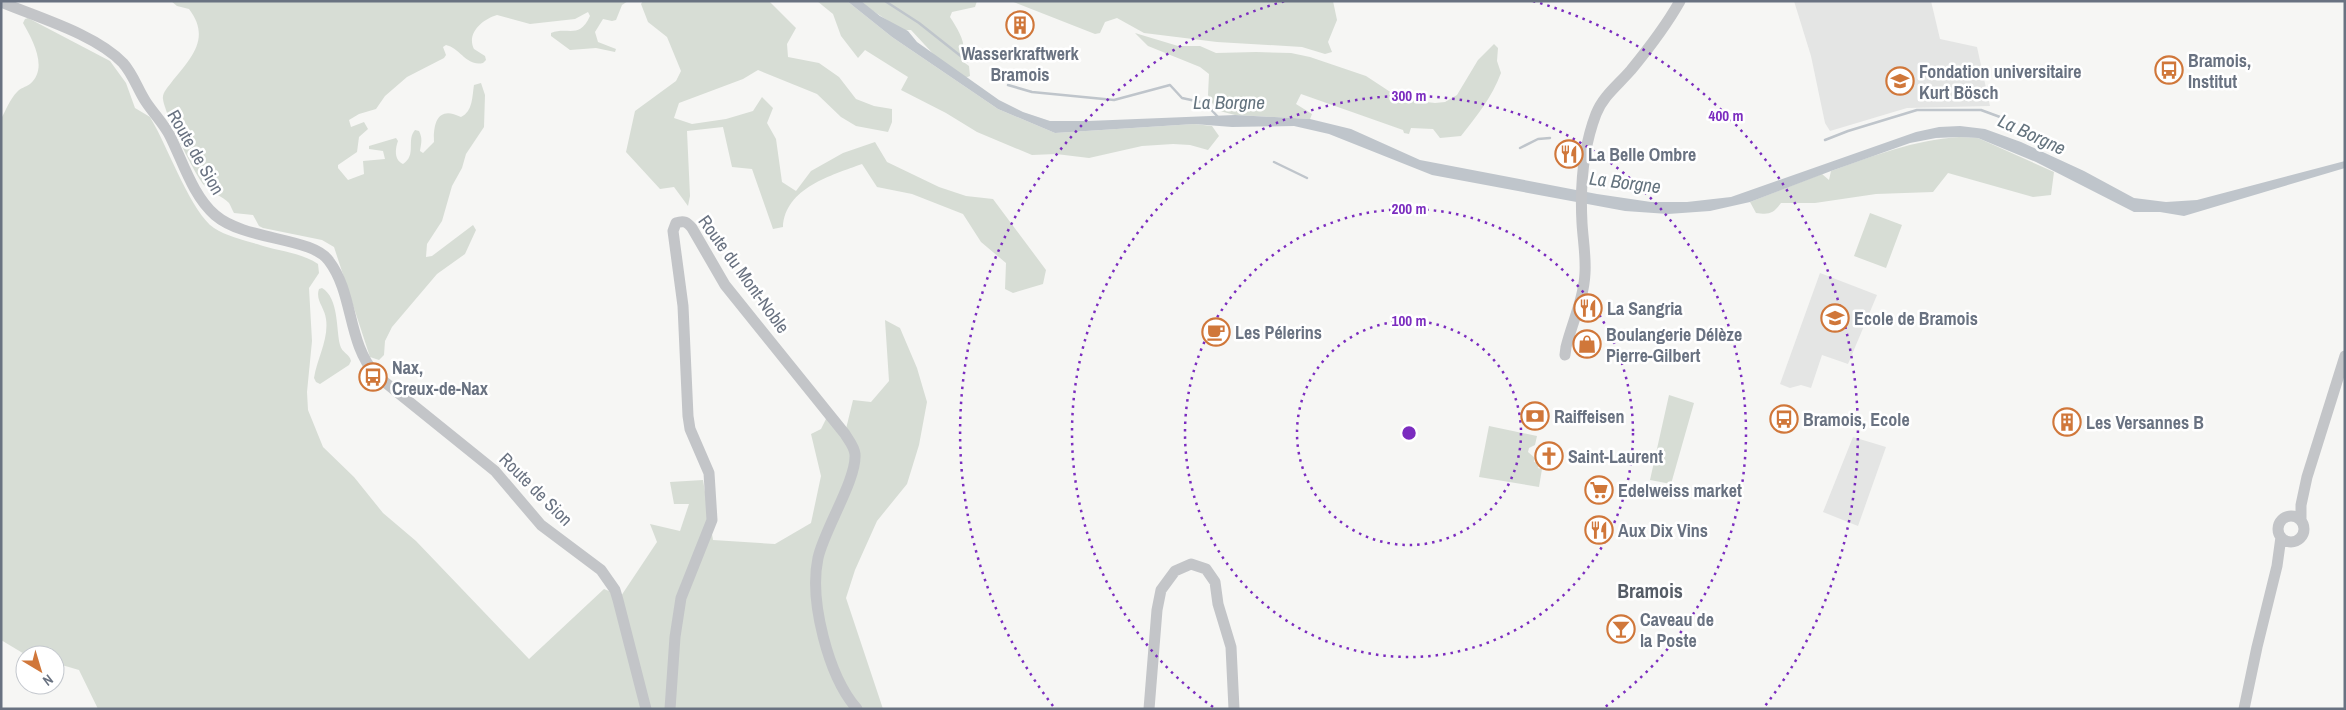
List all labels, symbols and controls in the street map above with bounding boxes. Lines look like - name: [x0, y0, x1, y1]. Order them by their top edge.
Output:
- building icon: Wasserkraftwerk Bramois: [1005, 10, 1035, 40]
- place label: Wasserkraftwerk Bramois: [961, 41, 1080, 87]
- place label: Bramois, Institut: [2188, 48, 2251, 94]
- bus stop icon: Bramois, Institut: [2154, 55, 2184, 85]
- place label: Fondation universitaire Kurt Bösch: [1919, 59, 2082, 105]
- school or university icon: Fondation universitaire Kurt Bösch: [1885, 66, 1915, 96]
- text: 300 m: [1392, 85, 1426, 106]
- water label: La Borgne: [1193, 89, 1265, 115]
- street label: Route de Sion: [162, 105, 230, 199]
- text: 400 m: [1709, 105, 1743, 126]
- water label: La Borgne: [1994, 107, 2070, 161]
- restaurant icon: La Belle Ombre: [1554, 139, 1584, 169]
- place label: La Belle Ombre: [1588, 142, 1696, 167]
- water label: La Borgne: [1588, 165, 1662, 199]
- text: 200 m: [1392, 198, 1426, 219]
- street label: Route du Mont-Noble: [693, 210, 795, 338]
- restaurant icon: La Sangria: [1573, 293, 1603, 323]
- place label: La Sangria: [1607, 296, 1683, 321]
- school or university icon: Ecole de Bramois: [1820, 303, 1850, 333]
- place label: Ecole de Bramois: [1854, 306, 1978, 331]
- text: 100 m: [1392, 310, 1426, 331]
- cafe icon: Les Pélerins: [1201, 317, 1231, 347]
- place label: Les Pélerins: [1235, 320, 1322, 345]
- place label: Boulangerie Délèze Pierre-Gilbert: [1606, 322, 1742, 368]
- shop icon: Boulangerie Délèze Pierre-Gilbert: [1572, 329, 1602, 359]
- place label: Nax, Creux-de-Nax: [392, 355, 489, 401]
- bus stop icon: Nax, Creux-de-Nax: [358, 362, 388, 392]
- bank icon: Raiffeisen: [1520, 401, 1550, 431]
- place label: Raiffeisen: [1554, 404, 1625, 429]
- bus stop icon: Bramois, Ecole: [1769, 404, 1799, 434]
- place label: Bramois, Ecole: [1803, 407, 1910, 432]
- building icon: Les Versannes B: [2052, 407, 2082, 437]
- place label: Les Versannes B: [2086, 410, 2204, 435]
- centre of rings: [1400, 424, 1418, 442]
- church icon: Saint-Laurent: [1534, 441, 1564, 471]
- place label: Saint-Laurent: [1568, 444, 1663, 469]
- street label: Route de Sion: [494, 447, 578, 531]
- supermarket icon: Edelweiss market: [1584, 475, 1614, 505]
- place label: Edelweiss market: [1618, 478, 1742, 503]
- restaurant icon: Aux Dix Vins: [1584, 515, 1614, 545]
- place label: Aux Dix Vins: [1618, 518, 1708, 543]
- district label: Bramois: [1617, 577, 1683, 604]
- place label: Caveau de la Poste: [1640, 607, 1714, 653]
- bar icon: Caveau de la Poste: [1606, 614, 1636, 644]
- north arrow: [15, 645, 65, 695]
- text: N: [39, 671, 57, 690]

